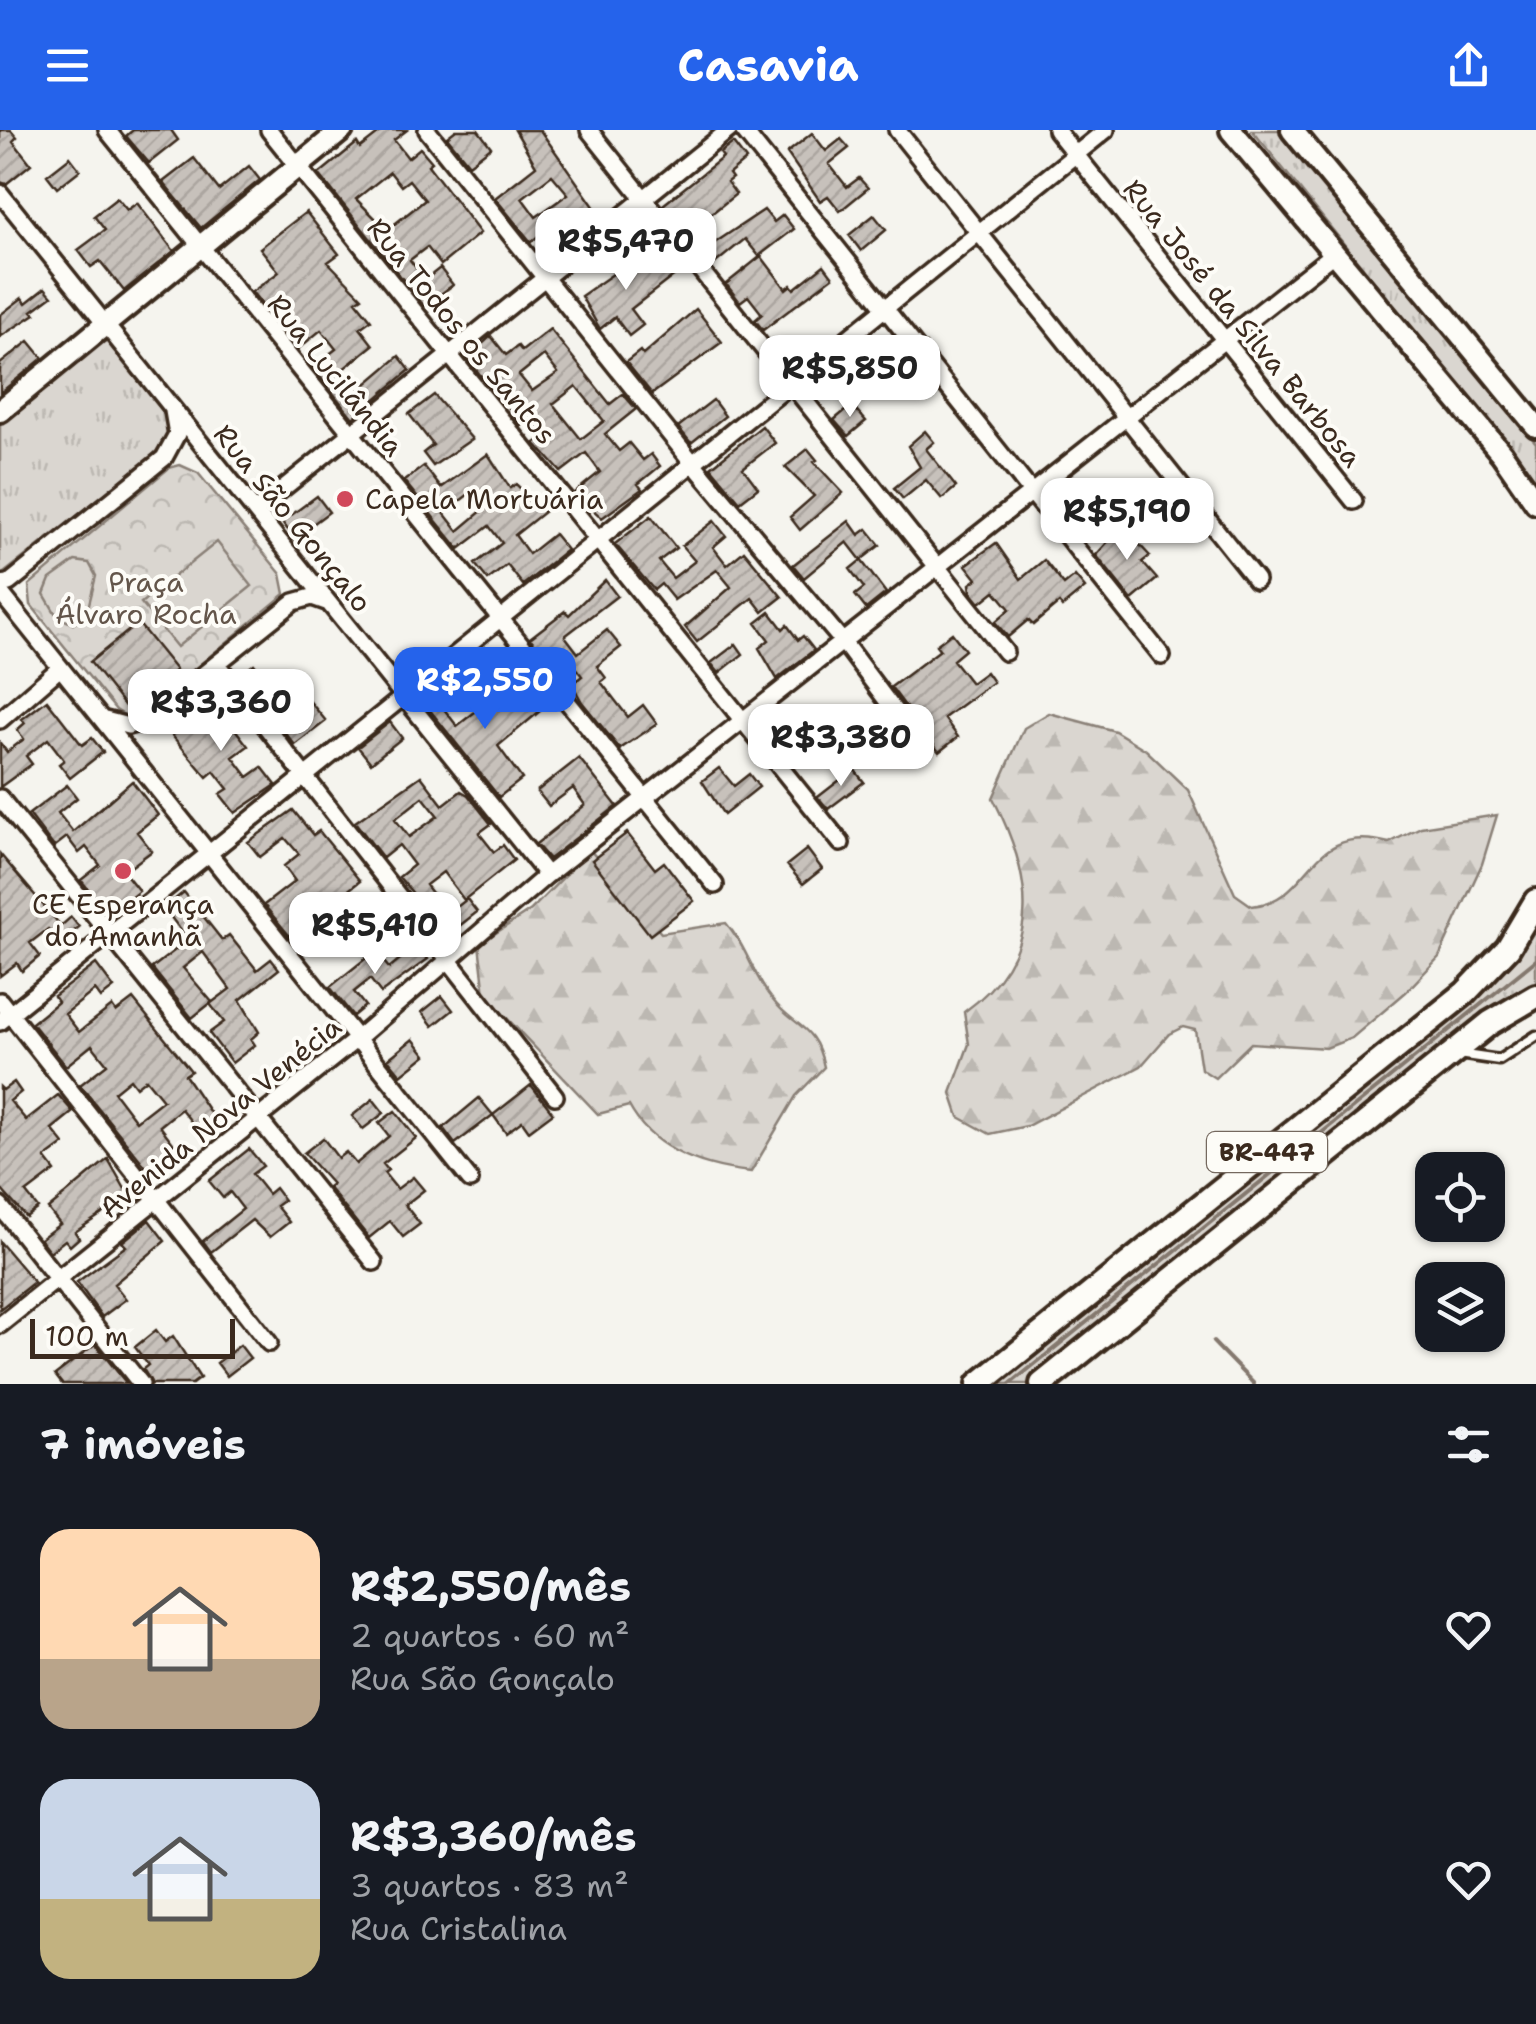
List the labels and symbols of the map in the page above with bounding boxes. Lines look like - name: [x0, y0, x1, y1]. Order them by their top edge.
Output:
- street label: Rua José da Silva Barbosa: [1115, 171, 1371, 475]
- pin: R$5,470: [534, 208, 718, 293]
- street label: Rua Todos os Santos: [359, 210, 565, 452]
- street label: Rua Lucilândia: [259, 286, 413, 464]
- pin: R$5,850: [758, 335, 942, 420]
- street label: Rua São Gonçalo: [205, 416, 381, 620]
- pin: R$5,190: [1035, 478, 1219, 563]
- place label: Capela Mortuária: [365, 480, 603, 518]
- marker: Capela Mortuária: [334, 488, 356, 510]
- park label: Praça Álvaro Rocha: [55, 563, 237, 633]
- pin: R$2,550: [393, 647, 577, 732]
- pin: R$3,360: [129, 669, 313, 754]
- pin: R$3,380: [749, 704, 933, 789]
- marker: CE Esperança do Amanhã: [112, 860, 134, 882]
- place label: CE Esperança do Amanhã: [32, 885, 214, 955]
- pin: R$5,410: [283, 892, 467, 977]
- street label: Avenida Nova Venécia: [91, 1007, 349, 1227]
- road number: BR-447: [1207, 1132, 1327, 1172]
- scale bar: [30, 1314, 235, 1358]

